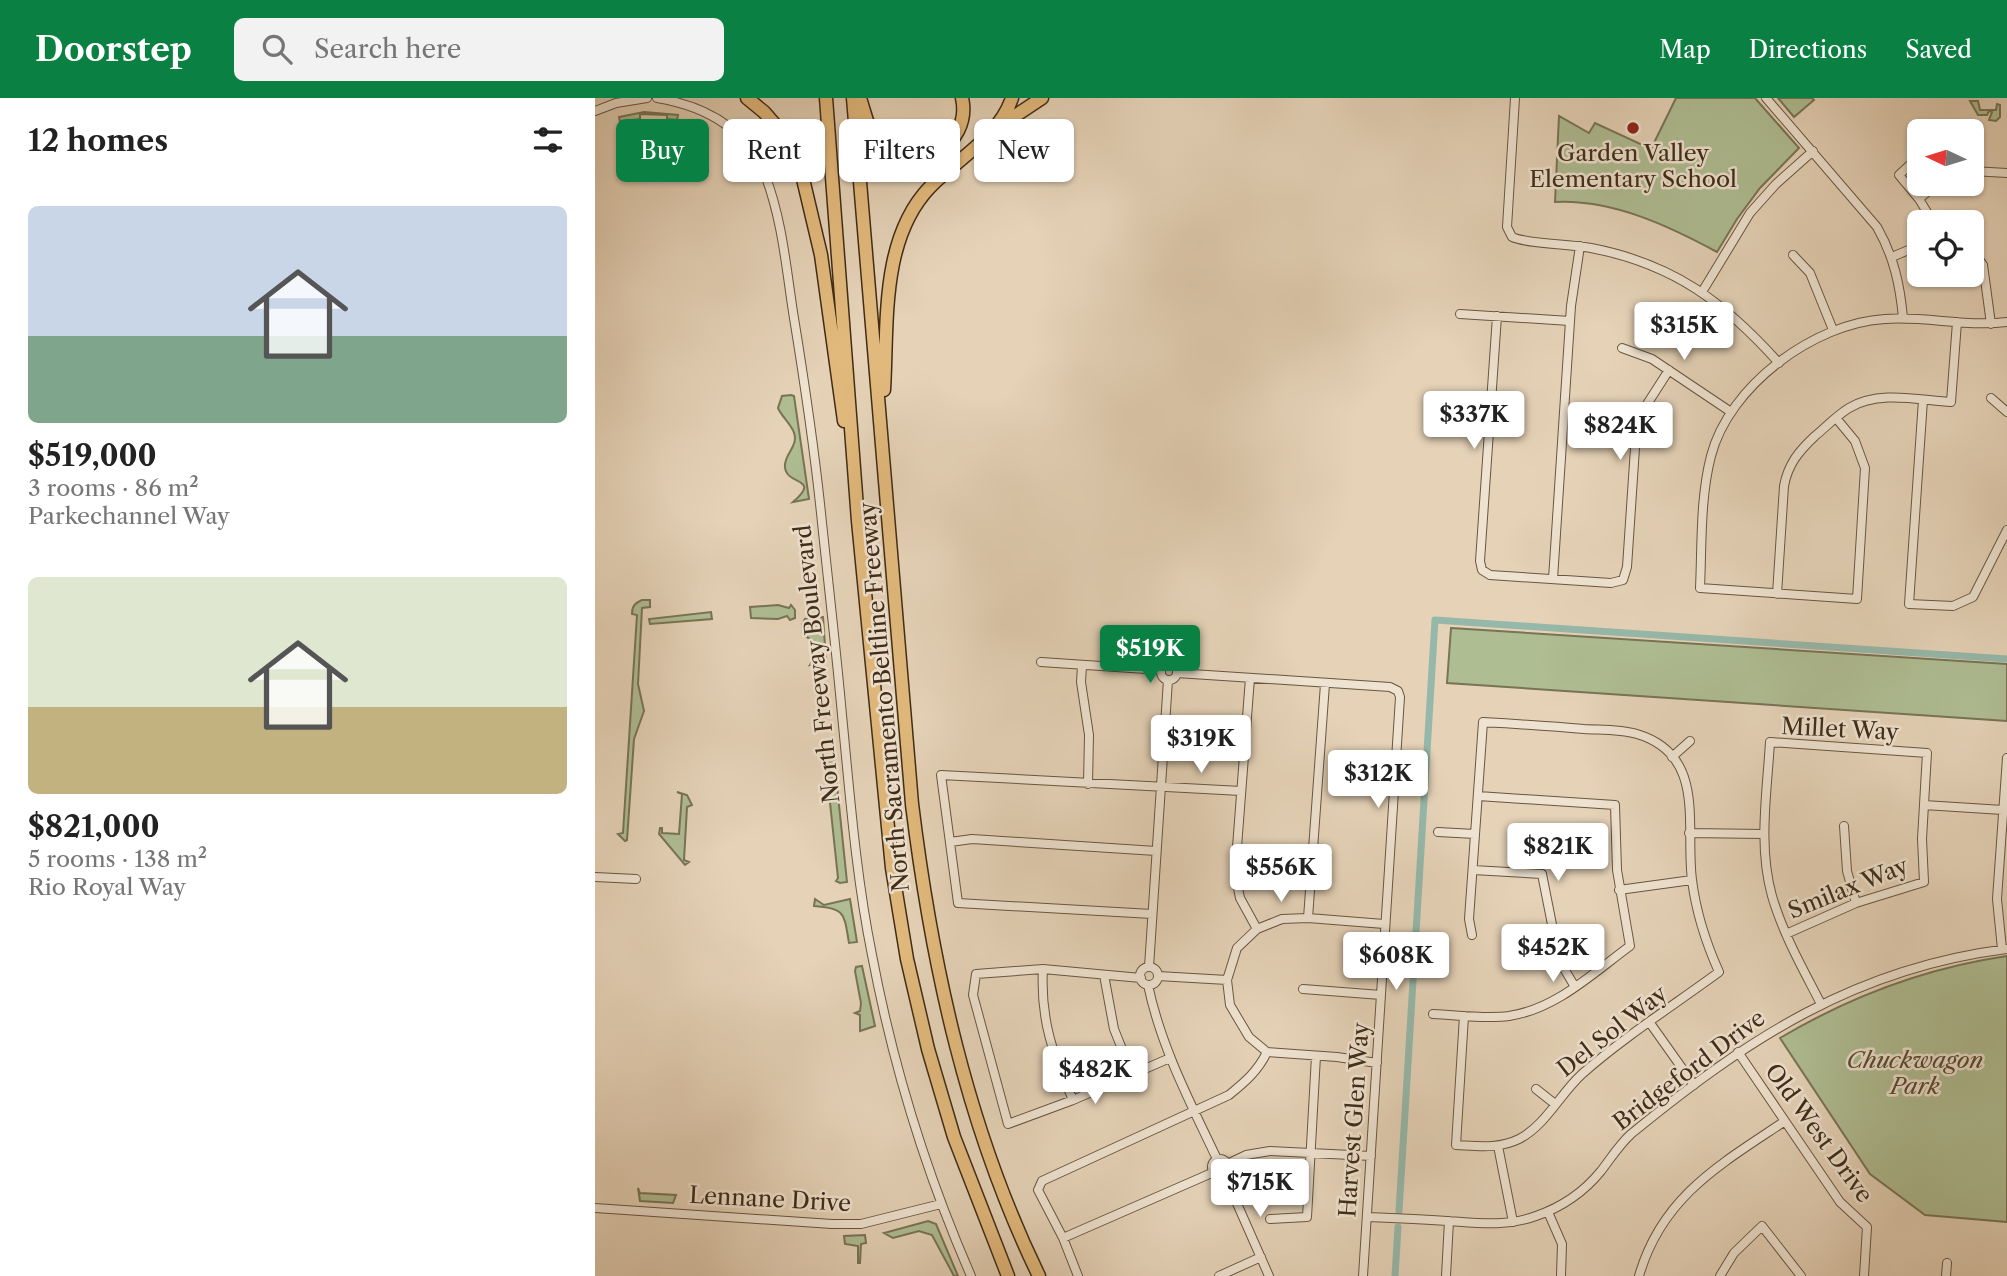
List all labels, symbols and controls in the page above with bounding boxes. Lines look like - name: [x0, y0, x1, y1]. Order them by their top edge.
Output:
- search box: [234, 18, 724, 81]
- text: Doorstep: [35, 29, 192, 70]
- icon: search: [258, 30, 296, 68]
- text: Search here: [314, 33, 461, 65]
- text: Map: [1659, 35, 1711, 64]
- text: Directions: [1749, 35, 1867, 64]
- text: Saved: [1905, 35, 1972, 64]
- chip: Buy: [616, 119, 709, 182]
- chip: Rent: [723, 119, 825, 182]
- chip: Filters: [839, 119, 960, 182]
- chip: New: [974, 119, 1074, 182]
- north arrow: [1907, 119, 1985, 196]
- map controls: [1907, 119, 1984, 287]
- marker: Garden Valley Elementary School: [1625, 120, 1641, 136]
- icon: filters: [529, 121, 567, 159]
- text: 12 homes: [28, 122, 168, 159]
- place label: Garden Valley Elementary School: [1529, 139, 1737, 193]
- button: locate: [1907, 210, 1984, 287]
- icon: home: [235, 251, 361, 377]
- pin: $315K: [1635, 302, 1733, 362]
- text: $315K: [1650, 311, 1718, 339]
- pin: $337K: [1425, 392, 1523, 451]
- text: $337K: [1439, 400, 1509, 428]
- pin: $824K: [1571, 402, 1669, 462]
- text: $824K: [1584, 411, 1656, 439]
- text: $519,000: [28, 437, 157, 474]
- text: 3 rooms · 86 m²: [28, 474, 199, 502]
- street label: North Sacramento Beltline Freeway: [853, 501, 915, 893]
- text: Parkechannel Way: [28, 502, 230, 530]
- street label: North Freeway Boulevard: [788, 524, 846, 804]
- icon: home: [235, 622, 361, 748]
- pin: $519K: [1101, 626, 1199, 685]
- text: $519K: [1116, 634, 1184, 662]
- street label: Millet Way: [1781, 712, 1900, 746]
- pin: $319K: [1152, 716, 1250, 775]
- text: $319K: [1167, 724, 1235, 752]
- pin: $312K: [1329, 750, 1427, 810]
- text: $312K: [1344, 759, 1412, 787]
- text: $821,000: [28, 808, 160, 845]
- pin: $821K: [1509, 824, 1607, 883]
- text: $821K: [1523, 832, 1593, 860]
- pin: $556K: [1232, 844, 1330, 904]
- text: 5 rooms · 138 m²: [28, 845, 207, 873]
- street label: Smilax Way: [1784, 851, 1912, 925]
- text: $556K: [1246, 853, 1316, 881]
- text: Rio Royal Way: [28, 873, 186, 901]
- pin: $452K: [1504, 924, 1602, 984]
- pin: $608K: [1347, 932, 1445, 992]
- text: $452K: [1517, 933, 1589, 961]
- text: $608K: [1359, 941, 1433, 969]
- street label: Del Sol Way: [1551, 979, 1673, 1083]
- street label: Bridgeford Drive: [1608, 1004, 1770, 1136]
- street label: Harvest Glen Way: [1333, 1021, 1375, 1219]
- pin: $482K: [1046, 1046, 1144, 1106]
- park label: Chuckwagon Park: [1847, 1046, 1983, 1100]
- text: $482K: [1059, 1055, 1131, 1083]
- street label: Old West Drive: [1759, 1058, 1879, 1208]
- pin: $715K: [1211, 1160, 1309, 1219]
- text: $715K: [1227, 1168, 1293, 1196]
- street label: Lennane Drive: [688, 1181, 852, 1217]

